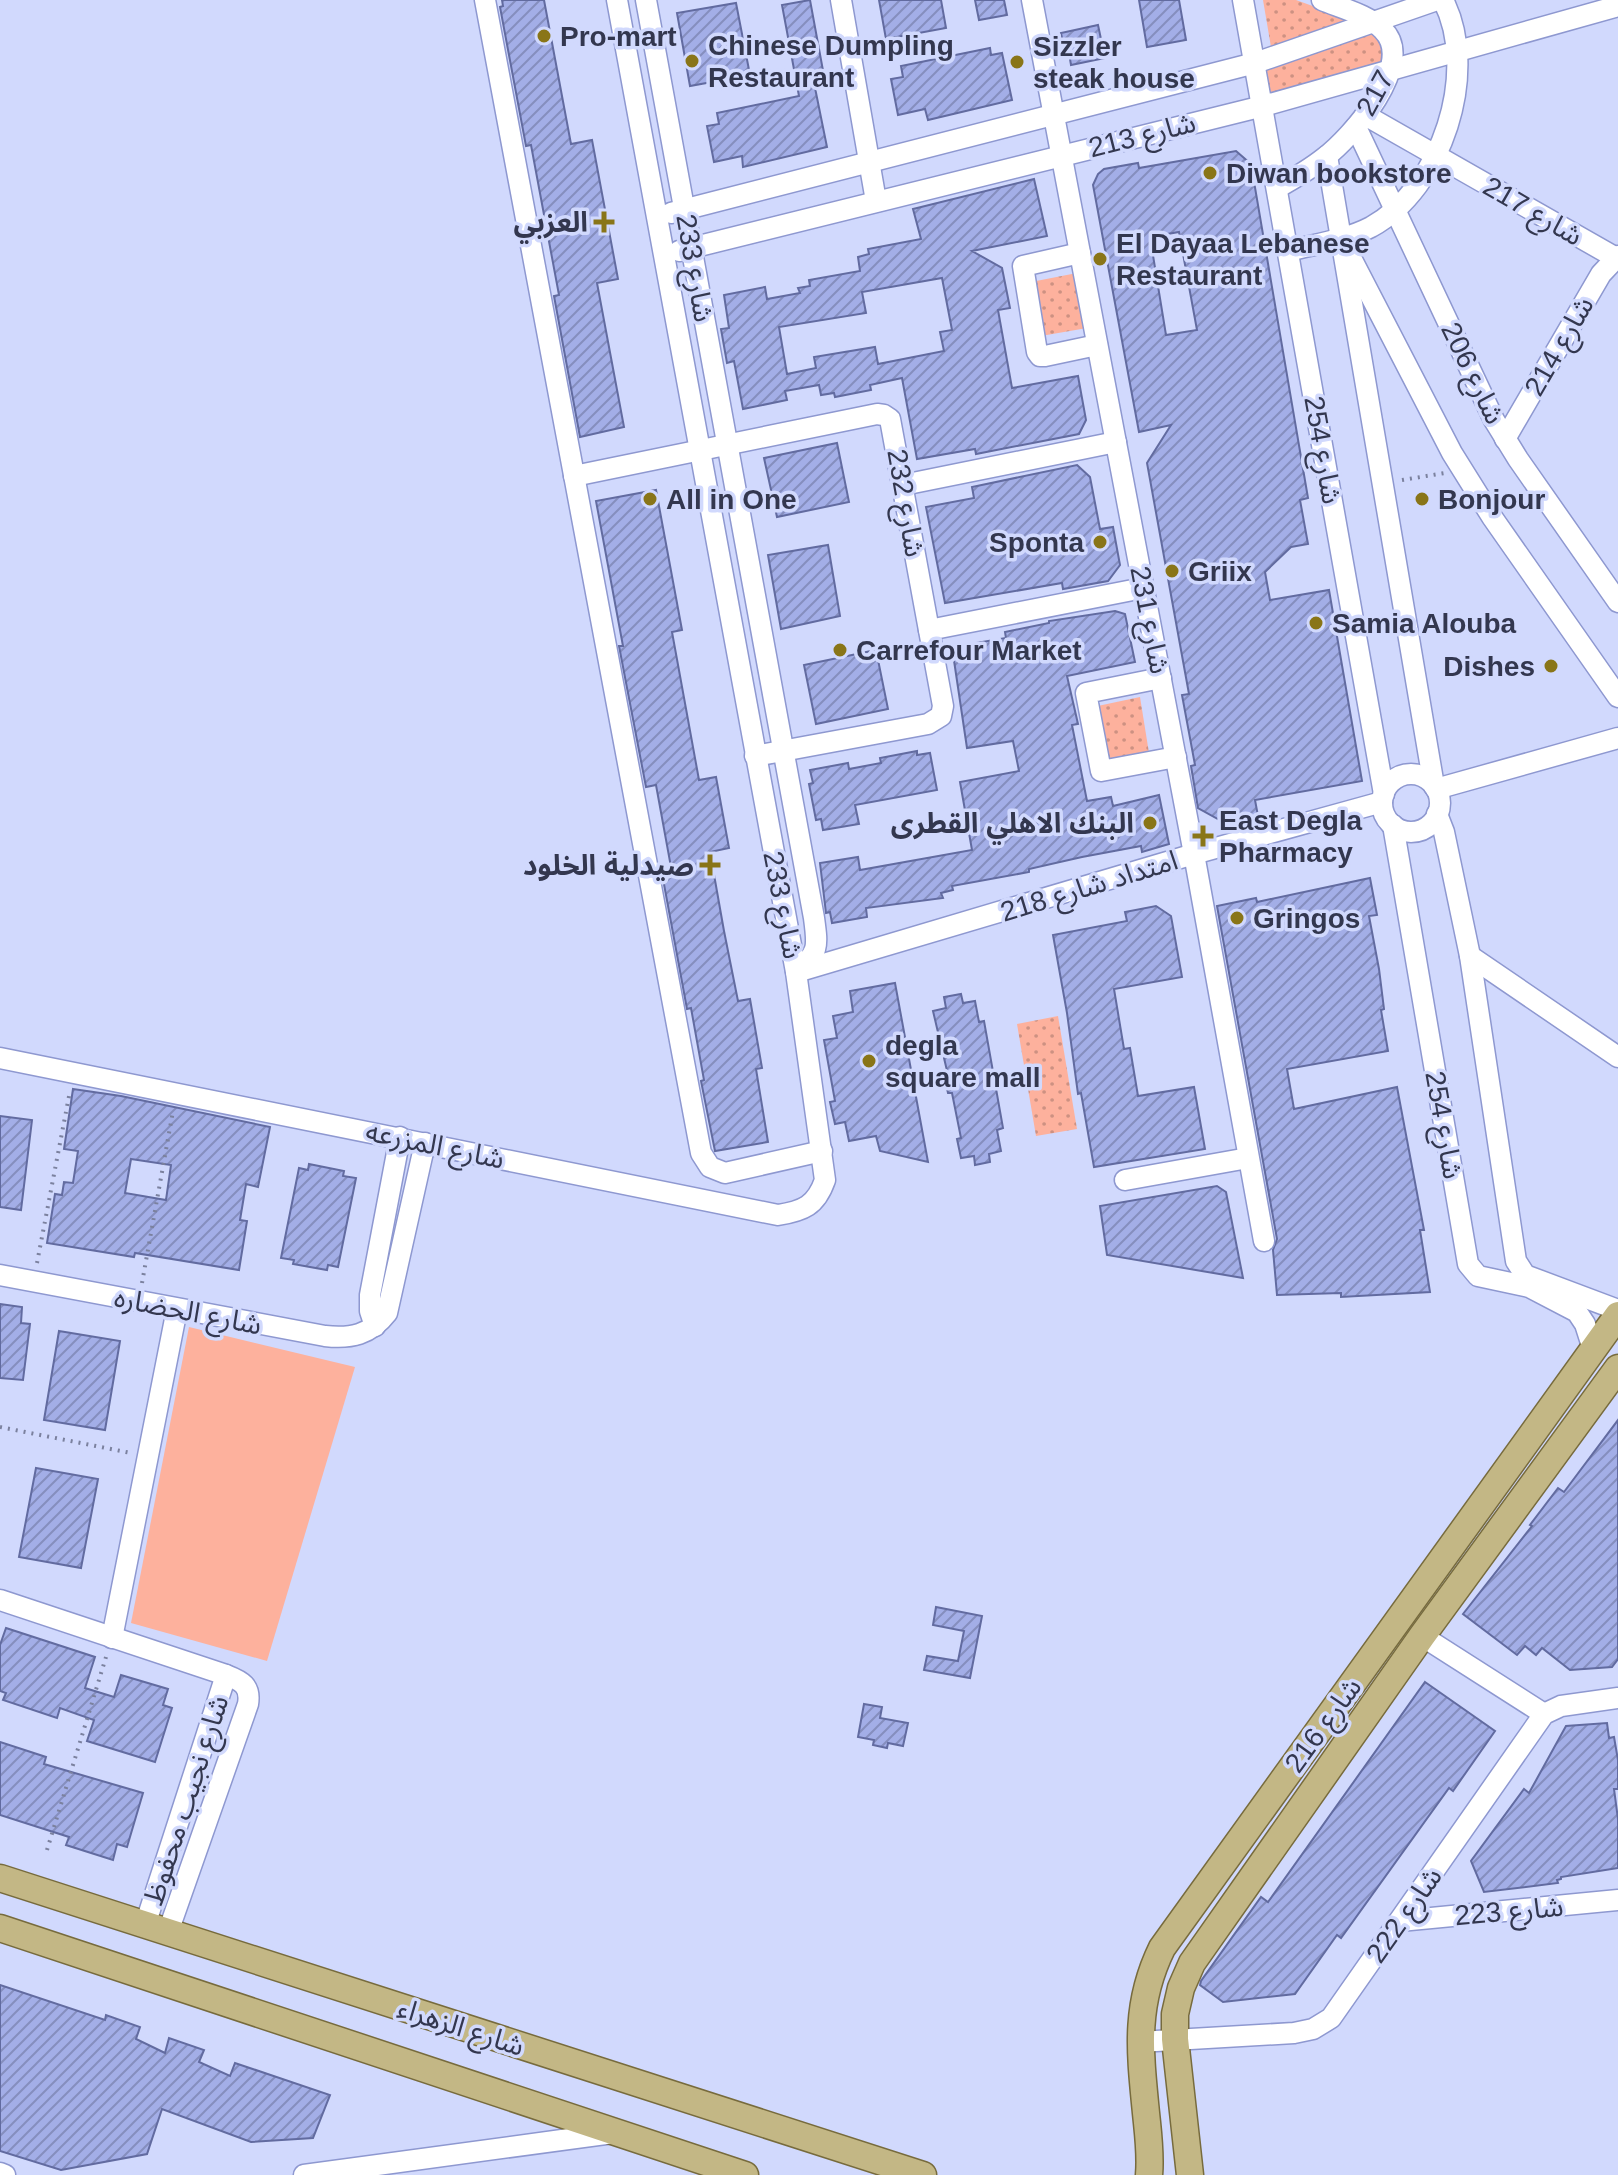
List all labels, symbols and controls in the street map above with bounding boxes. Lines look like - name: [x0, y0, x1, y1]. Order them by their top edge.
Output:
- place label: Pro-mart: [560, 21, 677, 52]
- marker: Pro-mart: [535, 27, 553, 45]
- place label: Chinese Dumpling Restaurant: [708, 30, 954, 93]
- place label: Sizzler steak house: [1033, 31, 1195, 94]
- marker: Chinese Dumpling Restaurant: [683, 52, 701, 70]
- marker: Sizzler steak house: [1008, 53, 1026, 71]
- street label: 217: [1350, 65, 1400, 121]
- street label: شارع 213: [1085, 107, 1200, 168]
- place label: Diwan bookstore: [1226, 158, 1452, 189]
- marker: Diwan bookstore: [1201, 164, 1219, 182]
- street label: شارع 217: [1476, 170, 1588, 256]
- place label: العزبي: [514, 207, 588, 244]
- street label: شارع 233: [665, 212, 720, 325]
- marker: العزبي: [595, 213, 613, 231]
- place label: El Dayaa Lebanese Restaurant: [1116, 228, 1370, 291]
- marker: El Dayaa Lebanese Restaurant: [1091, 250, 1109, 268]
- street label: شارع 214: [1518, 291, 1604, 403]
- street label: شارع 206: [1431, 317, 1511, 431]
- street label: شارع 254: [1293, 394, 1348, 507]
- street label: شارع 232: [876, 447, 931, 560]
- place label: All in One: [666, 484, 797, 515]
- place label: Bonjour: [1438, 484, 1545, 515]
- marker: All in One: [641, 490, 659, 508]
- marker: Bonjour: [1413, 490, 1431, 508]
- place label: Sponta: [989, 527, 1084, 558]
- marker: Sponta: [1091, 533, 1109, 551]
- place label: Griix: [1188, 556, 1252, 587]
- marker: Griix: [1163, 562, 1181, 580]
- street label: شارع 231: [1119, 564, 1176, 677]
- place label: Samia Alouba: [1332, 608, 1517, 639]
- marker: Samia Alouba: [1307, 614, 1325, 632]
- place label: Carrefour Market: [856, 635, 1082, 666]
- marker: Carrefour Market: [831, 641, 849, 659]
- place label: Dishes: [1443, 651, 1535, 682]
- marker: Dishes: [1542, 657, 1560, 675]
- place label: East Degla Pharmacy: [1219, 805, 1363, 868]
- place label: البنك الاهلي القطرى: [891, 808, 1134, 845]
- marker: البنك الاهلي القطرى: [1141, 814, 1159, 832]
- marker: East Degla Pharmacy: [1194, 827, 1212, 845]
- street label: امتداد شارع 218: [997, 844, 1183, 932]
- street label: شارع 233: [752, 849, 809, 962]
- place label: صيدلية الخلود: [523, 850, 694, 881]
- marker: صيدلية الخلود: [701, 856, 719, 874]
- place label: Gringos: [1253, 903, 1360, 934]
- marker: Gringos: [1228, 909, 1246, 927]
- place label: degla square mall: [885, 1030, 1041, 1093]
- marker: degla square mall: [860, 1052, 878, 1070]
- street label: شارع 254: [1414, 1069, 1469, 1182]
- street label: شارع المزرعه: [362, 1115, 507, 1180]
- street label: شارع الحضاره: [111, 1282, 264, 1345]
- street label: شارع 216: [1278, 1672, 1372, 1781]
- street label: شارع نجيب محفوظ: [138, 1691, 239, 1910]
- street label: شارع 222: [1360, 1861, 1452, 1971]
- street label: شارع 223: [1453, 1891, 1565, 1936]
- street label: شارع الزهراء: [392, 1992, 528, 2067]

